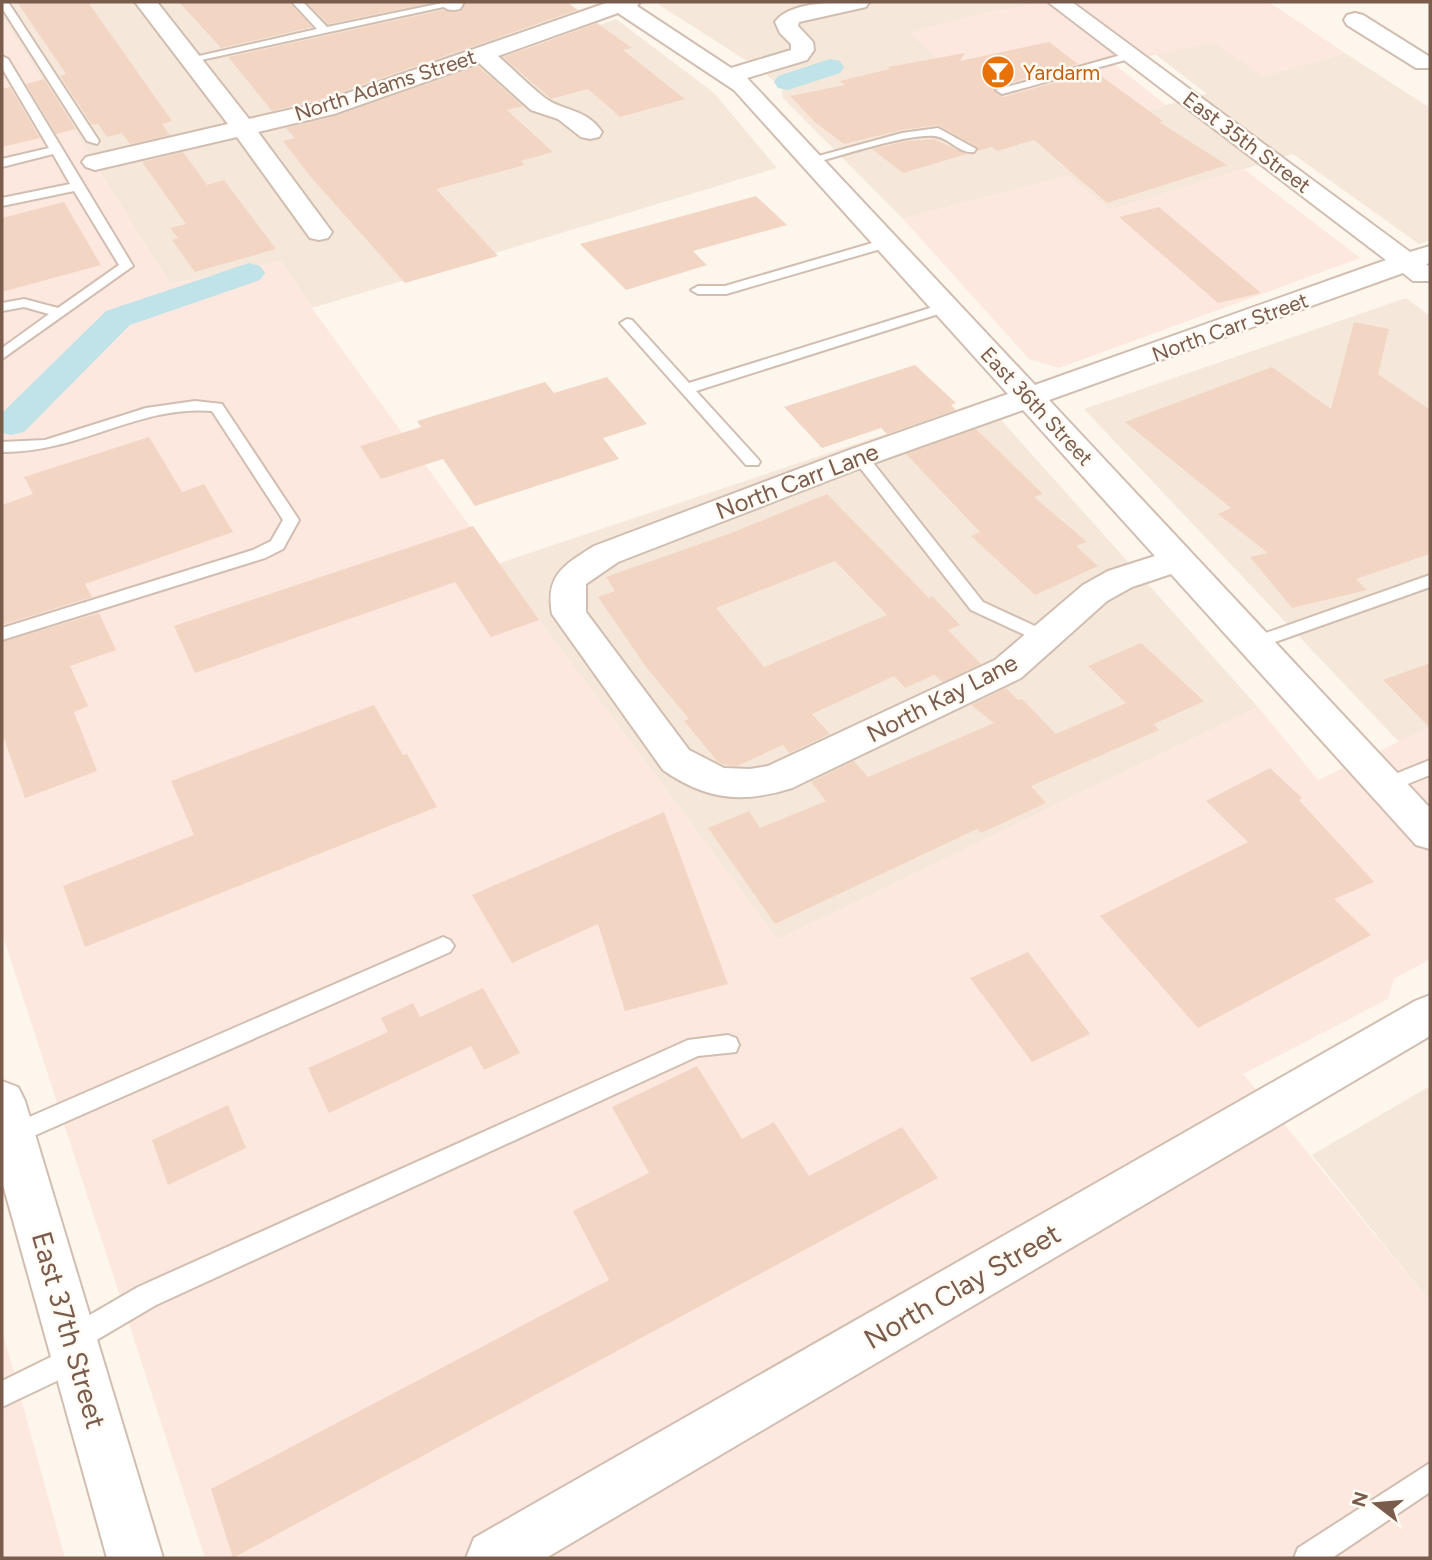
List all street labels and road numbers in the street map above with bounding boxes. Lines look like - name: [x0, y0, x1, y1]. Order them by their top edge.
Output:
- street label: North Adams Street: [291, 44, 479, 126]
- street label: East 35th Street: [1178, 86, 1316, 198]
- street label: North Carr Street: [1148, 287, 1312, 367]
- street label: East 36th Street: [976, 342, 1098, 471]
- street label: North Carr Lane: [712, 437, 882, 525]
- street label: North Kay Lane: [862, 648, 1022, 748]
- street label: North Clay Street: [858, 1216, 1066, 1356]
- street label: East 37th Street: [25, 1228, 113, 1432]

